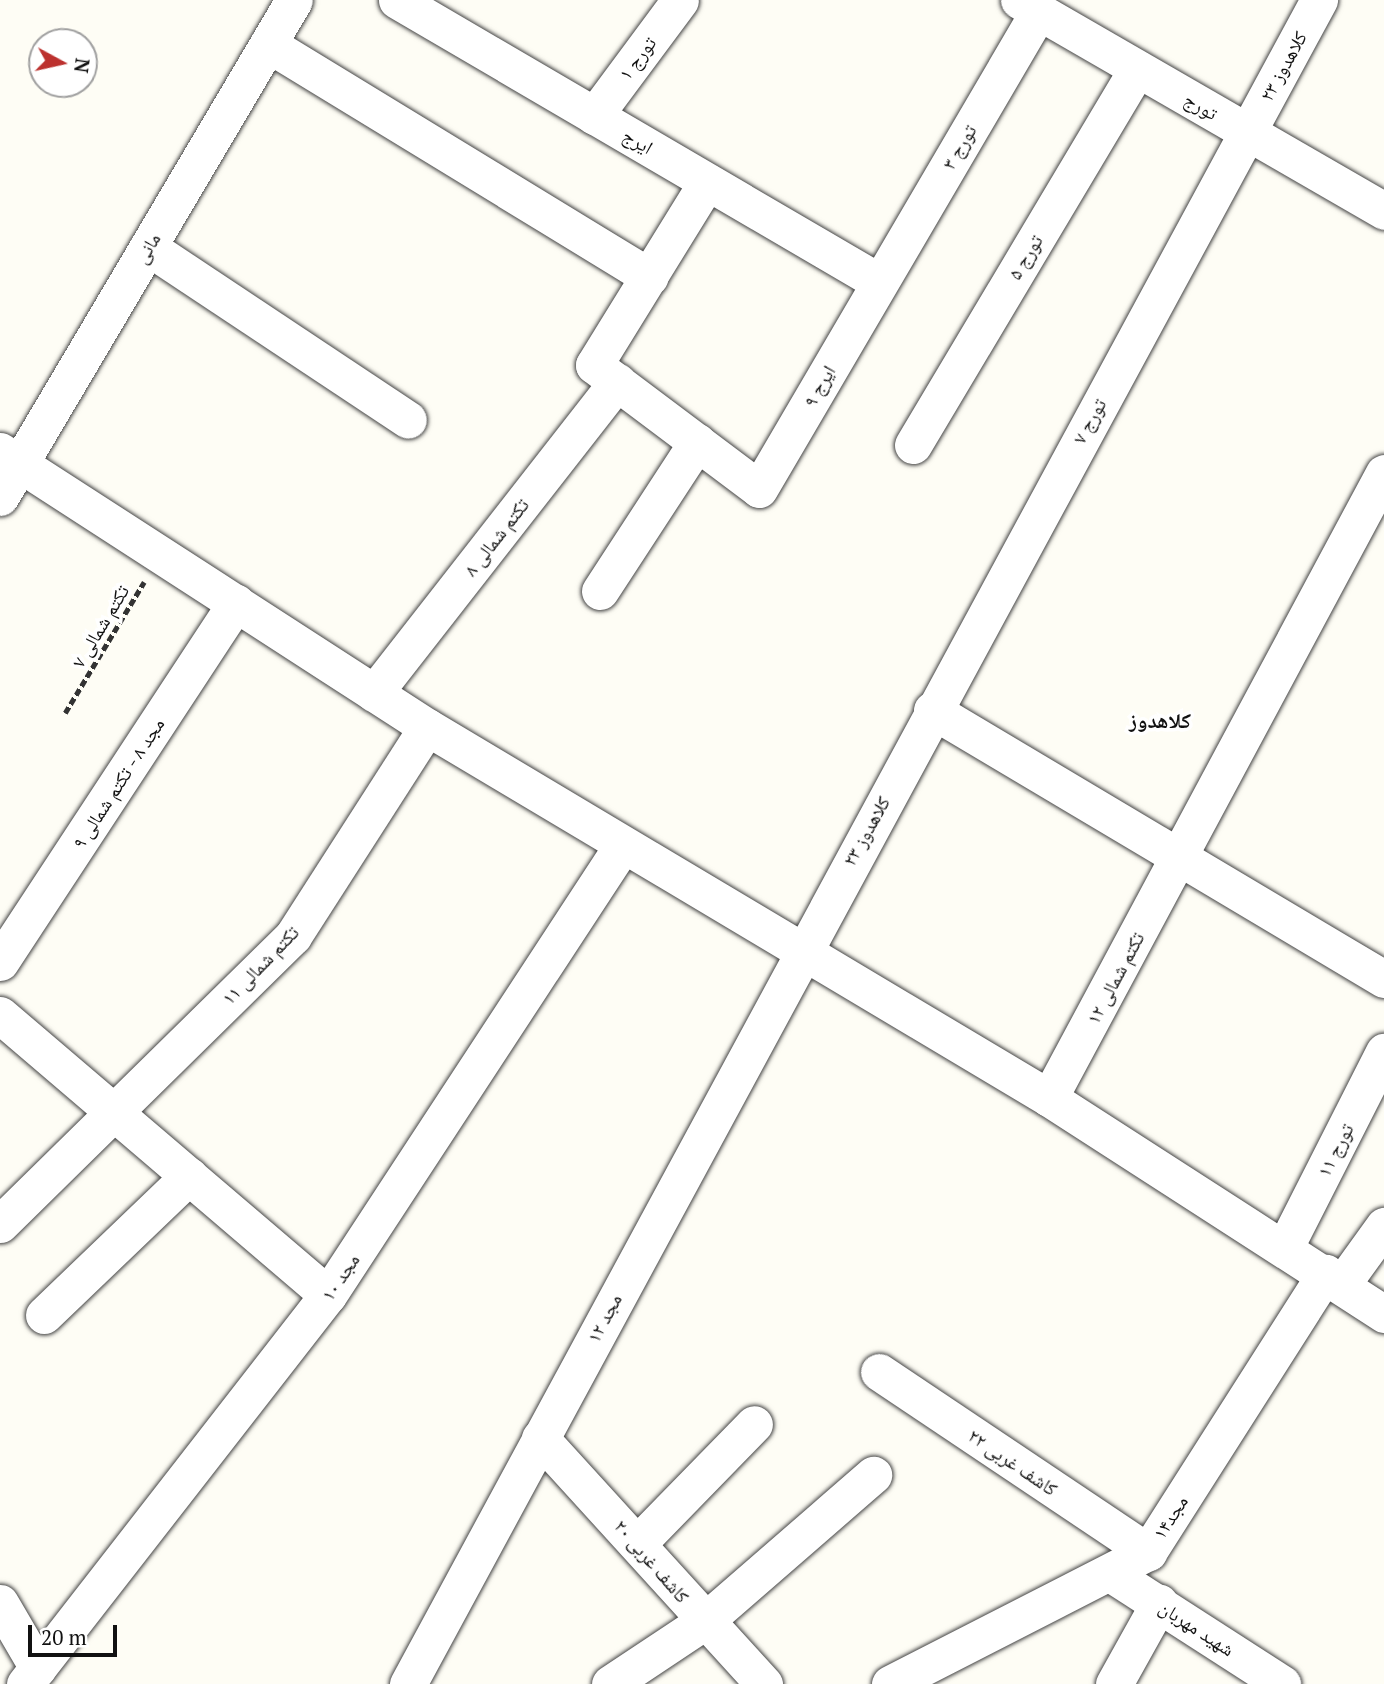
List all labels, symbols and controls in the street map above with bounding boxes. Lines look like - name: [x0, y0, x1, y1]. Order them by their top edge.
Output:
- street label: کلاهدوز ۲۳: [1255, 27, 1311, 105]
- north arrow: [28, 28, 98, 98]
- street label: تورج ۱: [613, 32, 661, 84]
- text: N: [69, 57, 96, 75]
- street label: تورج: [1180, 87, 1222, 125]
- street label: تورج ۳: [937, 121, 981, 173]
- street label: ایرج: [619, 123, 657, 159]
- street label: مانی: [129, 229, 165, 267]
- street label: تورج ۵: [1003, 231, 1047, 283]
- street label: ایرج ۹: [798, 361, 840, 411]
- street label: تورج ۷: [1067, 394, 1111, 448]
- street label: تکتم شمالی ۸: [459, 494, 533, 580]
- street label: تکتم شمالی ۷: [67, 581, 133, 671]
- district label: کلاهدوز: [1129, 707, 1191, 733]
- street label: مجد ۸ - تکتم شمالی ۹: [67, 713, 169, 853]
- street label: کلاهدوز ۲۳: [838, 792, 894, 870]
- street label: تکتم شمالی ۱۱: [217, 921, 303, 1009]
- street label: تکتم شمالی ۱۲: [1081, 928, 1149, 1028]
- street label: تورج ۱۱: [1312, 1120, 1358, 1180]
- street label: مجد ۱۰: [316, 1249, 364, 1305]
- street label: مجد ۱۲: [582, 1290, 626, 1346]
- street label: کاشف غربی ۲۲: [964, 1424, 1062, 1500]
- street label: مجد۱۴: [1148, 1491, 1192, 1543]
- street label: کاشف غربی ۲۰: [610, 1515, 694, 1607]
- street label: شهید مهربان: [1155, 1595, 1239, 1661]
- scale bar: [32, 1610, 121, 1654]
- text: 20 m: [41, 1623, 87, 1651]

